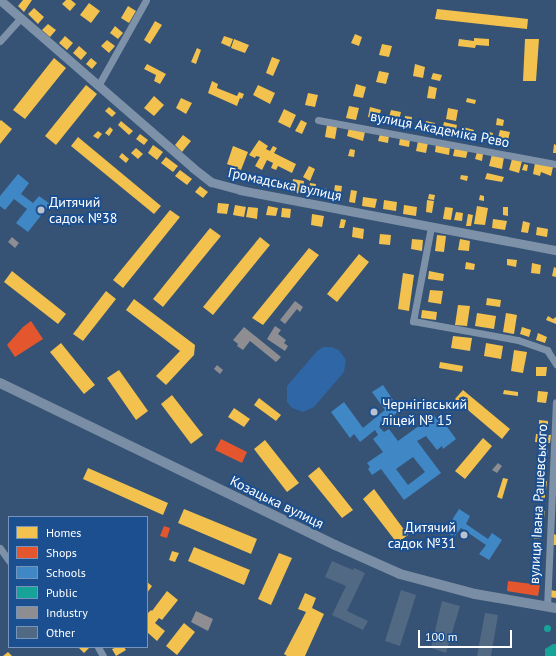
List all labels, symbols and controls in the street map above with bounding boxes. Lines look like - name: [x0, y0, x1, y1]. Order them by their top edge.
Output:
- street label: вулиця Академіка Рево: [369, 107, 511, 151]
- street label: Громадська вулиця: [227, 164, 343, 204]
- place label: Дитячий садок №38: [49, 194, 117, 226]
- marker: Дитячий садок №38: [36, 205, 46, 215]
- place label: Чернігівський ліцей № 15: [382, 396, 467, 428]
- marker: Чернігівський ліцей № 15: [369, 407, 379, 417]
- street label: вулиця Івана Рашевського: [525, 424, 551, 584]
- street label: Козацька вулиця: [227, 472, 327, 532]
- legend: [8, 516, 148, 648]
- place label: Дитячий садок №31: [388, 519, 456, 552]
- text: Homes: [46, 525, 81, 540]
- marker: Дитячий садок №31: [459, 530, 469, 540]
- text: Shops: [46, 545, 77, 560]
- text: Schools: [46, 565, 86, 580]
- text: Public: [46, 585, 77, 600]
- text: Industry: [46, 605, 88, 620]
- scale bar: [420, 622, 514, 648]
- text: Other: [46, 625, 75, 640]
- text: 100 m: [425, 629, 458, 644]

